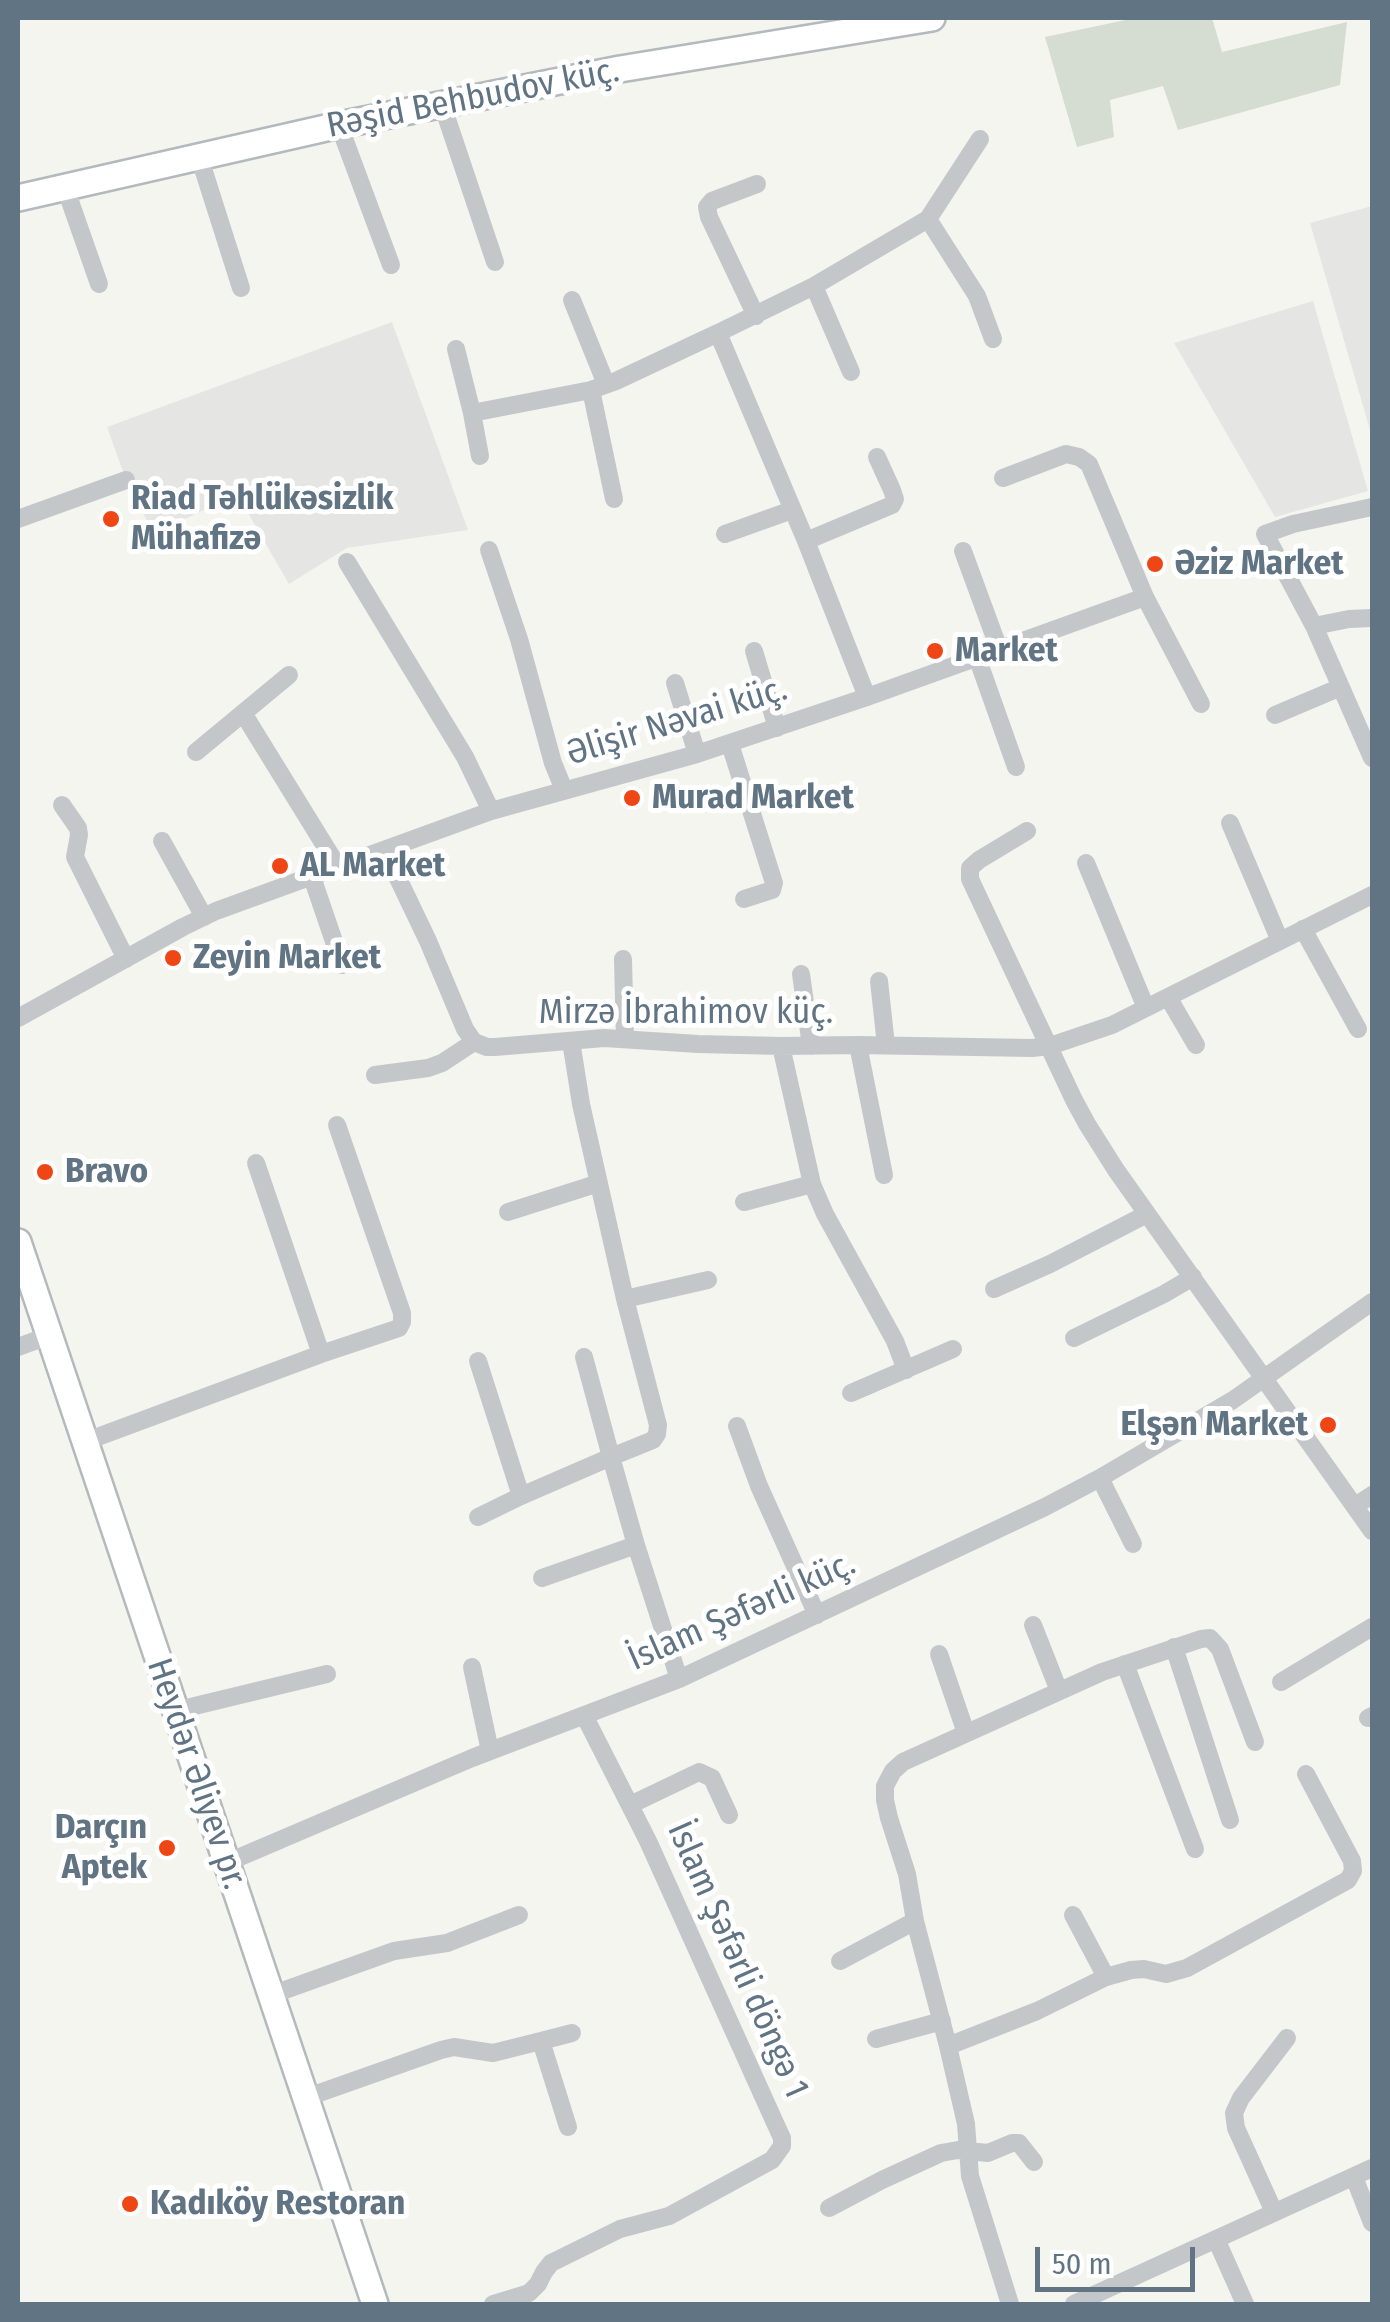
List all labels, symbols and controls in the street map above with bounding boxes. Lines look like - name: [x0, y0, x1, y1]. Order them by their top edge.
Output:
- street label: Rəşid Behbudov küç.: [323, 50, 623, 148]
- place label: Riad Təhlükəsizlik Mühafizə: [131, 478, 393, 560]
- marker: Riad Təhlükəsizlik Mühafizə: [100, 508, 122, 530]
- place label: Əziz Market: [1175, 543, 1343, 585]
- marker: Əziz Market: [1144, 553, 1166, 575]
- place label: Market: [955, 630, 1058, 672]
- marker: Market: [924, 640, 946, 662]
- street label: Əlişir Nəvai küç.: [562, 669, 792, 775]
- place label: Murad Market: [652, 777, 854, 819]
- marker: Murad Market: [621, 787, 643, 809]
- place label: AL Market: [300, 845, 445, 887]
- marker: AL Market: [269, 855, 291, 877]
- place label: Zeyin Market: [193, 937, 381, 979]
- marker: Zeyin Market: [162, 947, 184, 969]
- street label: Mirzə İbrahimov küç.: [539, 992, 833, 1034]
- place label: Bravo: [65, 1151, 148, 1193]
- marker: Bravo: [34, 1161, 56, 1183]
- place label: Elşən Market: [1121, 1404, 1308, 1446]
- marker: Elşən Market: [1317, 1414, 1339, 1436]
- street label: İslam Şəfərli küç.: [622, 1543, 862, 1681]
- street label: Heydər Əliyev pr.: [137, 1653, 255, 1895]
- place label: Darçın Aptek: [55, 1807, 147, 1889]
- street label: İslam Şəfərli döngə 1: [657, 1816, 817, 2104]
- marker: Darçın Aptek: [156, 1837, 178, 1859]
- place label: Kadıköy Restoran: [150, 2183, 405, 2225]
- marker: Kadıköy Restoran: [119, 2193, 141, 2215]
- scale bar: [1040, 2227, 1200, 2289]
- text: 50 m: [1052, 2246, 1112, 2282]

